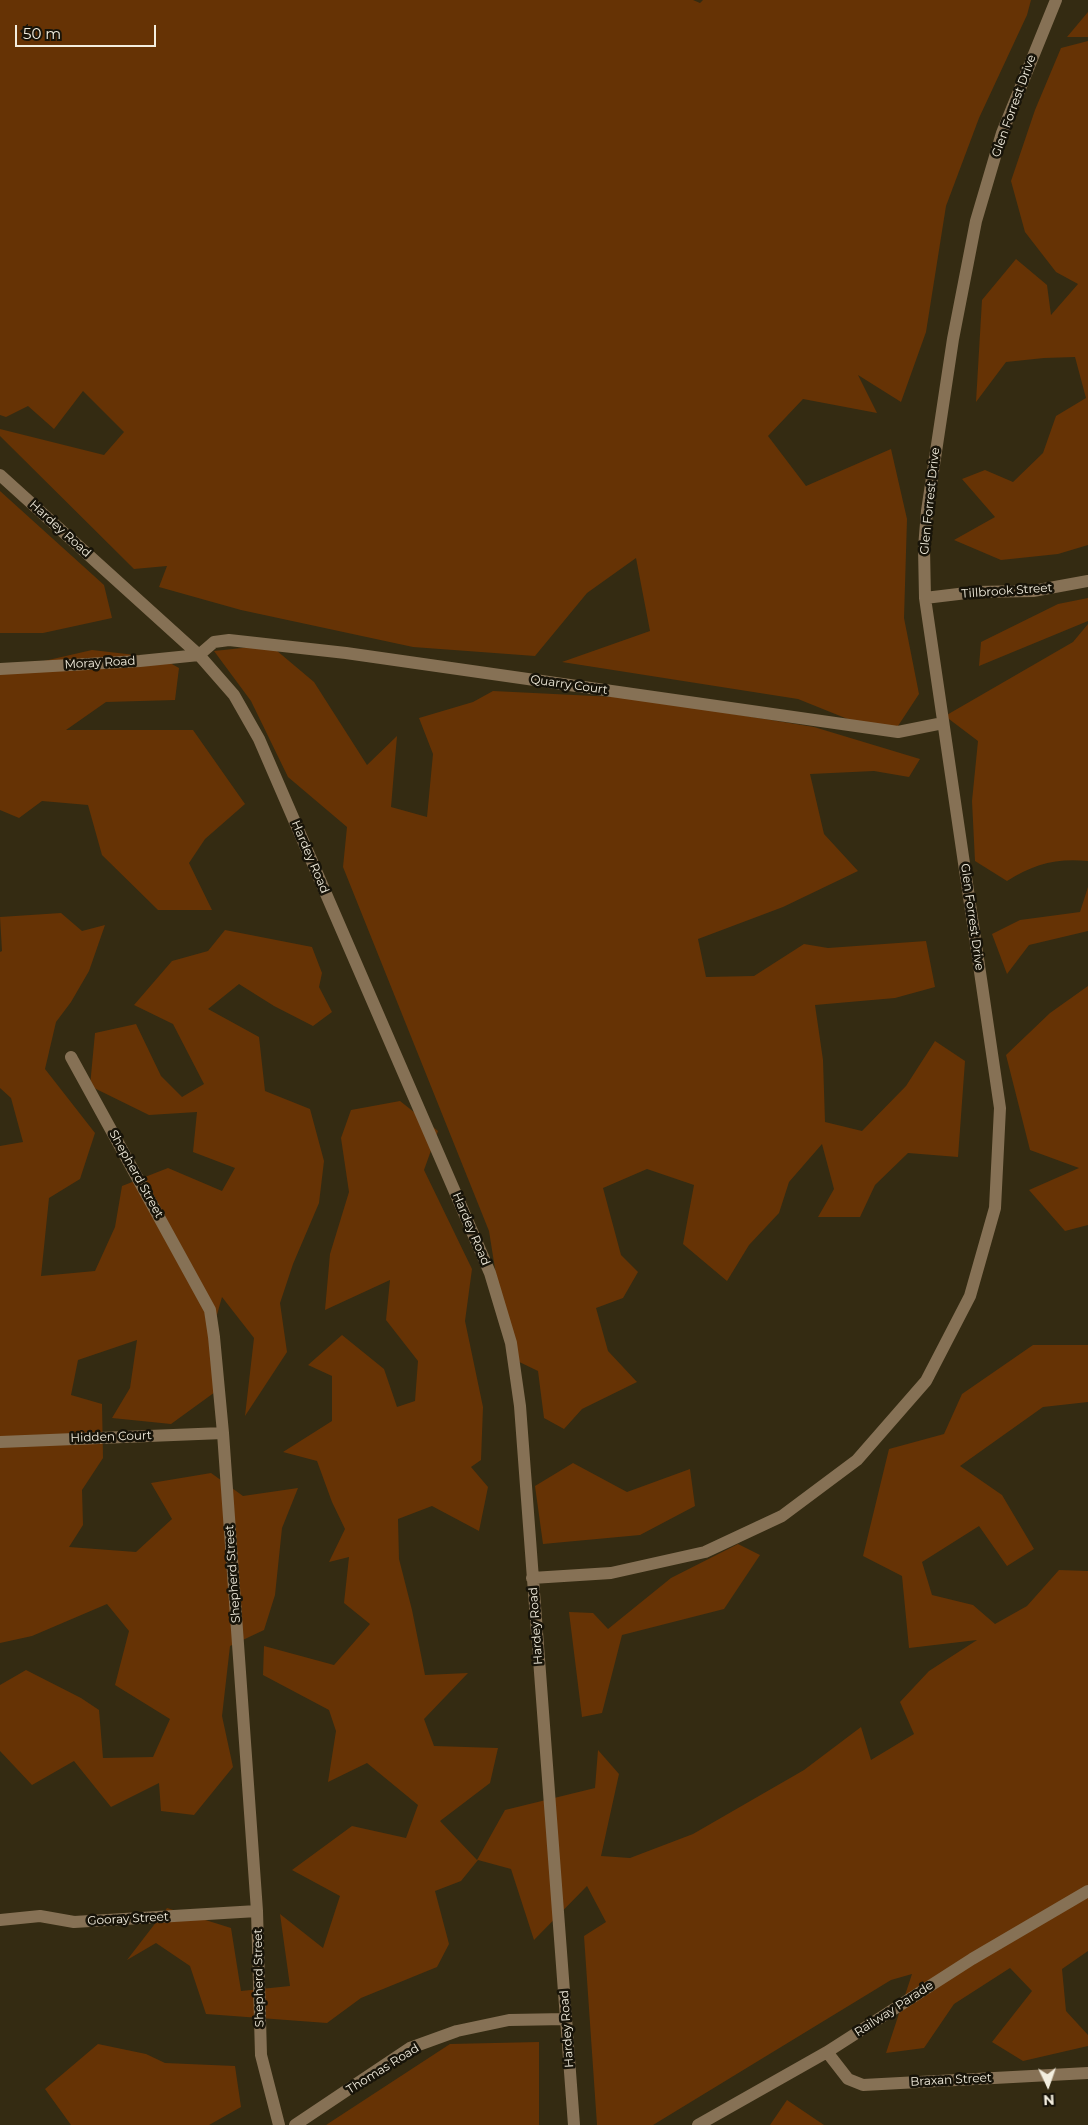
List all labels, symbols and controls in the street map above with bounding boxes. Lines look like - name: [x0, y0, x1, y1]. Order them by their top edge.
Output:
- scale bar: [18, 15, 159, 47]
- text: 50 m: [23, 24, 61, 43]
- street label: Glen Forrest Drive: [989, 53, 1039, 159]
- street label: Glen Forrest Drive: [917, 447, 943, 555]
- street label: Hardey Road: [26, 498, 94, 560]
- street label: Tillbrook Street: [961, 581, 1053, 601]
- street label: Moray Road: [64, 654, 136, 672]
- street label: Quarry Court: [529, 672, 609, 698]
- street label: Hardey Road: [288, 818, 332, 896]
- street label: Glen Forrest Drive: [957, 863, 987, 971]
- street label: Shepherd Street: [106, 1127, 166, 1221]
- street label: Hardey Road: [449, 1190, 493, 1268]
- street label: Hidden Court: [70, 1428, 152, 1446]
- street label: Shepherd Street: [222, 1524, 244, 1624]
- street label: Hardey Road: [526, 1587, 546, 1665]
- street label: Gooray Street: [87, 1910, 169, 1928]
- street label: Shepherd Street: [251, 1929, 267, 2027]
- street label: Railway Parade: [852, 1978, 936, 2040]
- street label: Hardey Road: [557, 1990, 577, 2068]
- street label: Thomas Road: [344, 2041, 422, 2097]
- north arrow: [1023, 2060, 1073, 2110]
- street label: Braxan Street: [910, 2071, 992, 2089]
- text: N: [1043, 2091, 1055, 2109]

